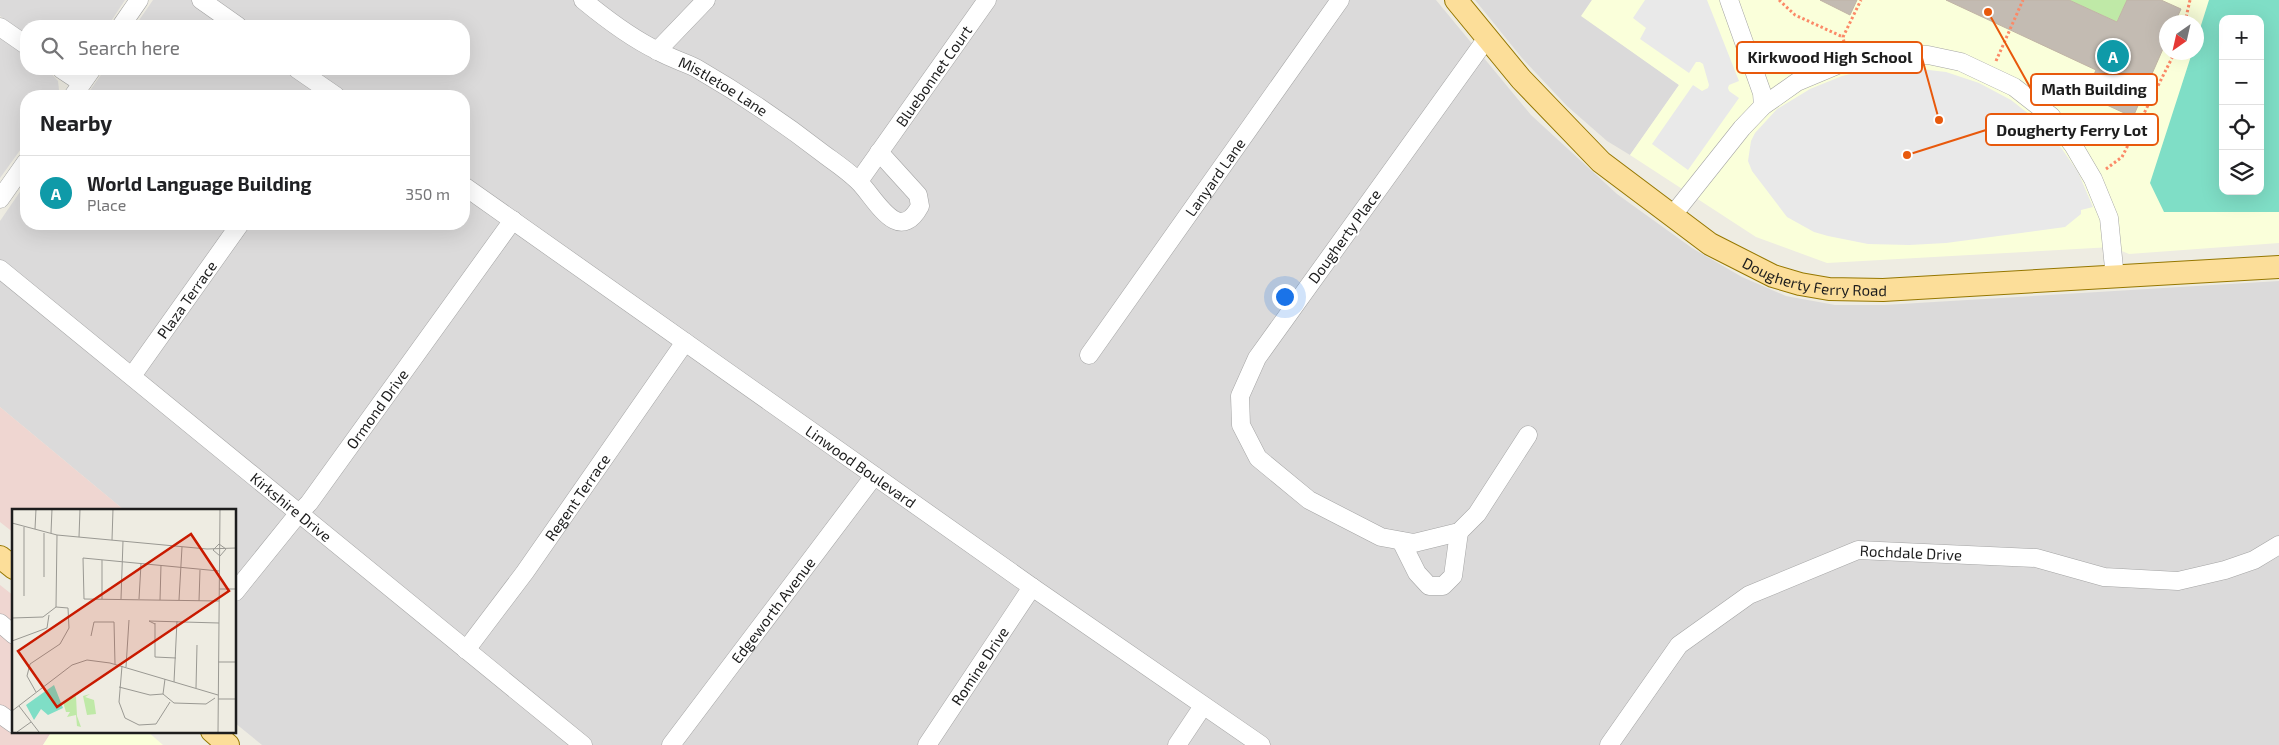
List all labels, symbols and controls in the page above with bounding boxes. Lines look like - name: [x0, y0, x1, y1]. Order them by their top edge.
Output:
- north arrow: [2159, 15, 2204, 60]
- map controls: [2219, 15, 2264, 195]
- button: +: [2219, 15, 2264, 60]
- search box: [20, 20, 470, 75]
- street label: Bluebonnet Court: [892, 21, 975, 130]
- icon: search: [38, 34, 66, 62]
- text: Search here: [78, 36, 180, 59]
- pin: A: [2097, 37, 2129, 75]
- callout: Kirkwood High School: [1737, 42, 1922, 73]
- text: Kirkwood High School: [1748, 47, 1913, 66]
- street label: Mistletoe Lane: [676, 52, 771, 120]
- button: −: [2219, 60, 2264, 105]
- callout: Math Building: [2031, 74, 2157, 105]
- text: Math Building: [2041, 79, 2148, 98]
- button: locate: [2219, 105, 2264, 150]
- text: Nearby: [40, 110, 112, 135]
- callout: Dougherty Ferry Lot: [1986, 114, 2158, 145]
- text: Dougherty Ferry Lot: [1996, 120, 2148, 140]
- street label: Lanyard Lane: [1181, 134, 1249, 220]
- button: layers: [2219, 150, 2264, 195]
- text: World Language Building: [87, 172, 312, 195]
- text: A: [51, 184, 61, 203]
- text: 350 m: [405, 184, 450, 203]
- street label: Dougherty Place: [1304, 186, 1384, 286]
- text: Place: [87, 195, 126, 214]
- street label: Dougherty Ferry Road: [1740, 253, 1887, 299]
- street label: Plaza Terrace: [153, 257, 220, 342]
- your location: [1272, 284, 1298, 310]
- street label: Ormond Drive: [342, 365, 412, 452]
- street label: Linwood Boulevard: [802, 421, 920, 511]
- street label: Regent Terrace: [541, 450, 614, 544]
- street label: Kirkshire Drive: [247, 468, 335, 545]
- inset map: [12, 509, 236, 732]
- street label: Rochdale Drive: [1859, 541, 1962, 564]
- street label: Edgeworth Avenue: [727, 554, 819, 667]
- street label: Romine Drive: [947, 623, 1012, 709]

